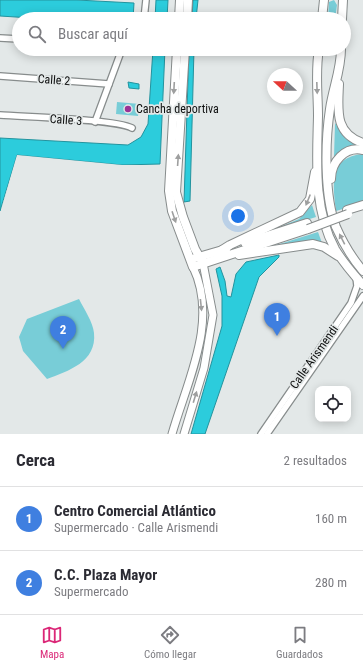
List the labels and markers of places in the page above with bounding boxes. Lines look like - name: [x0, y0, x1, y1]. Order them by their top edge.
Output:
- place label: Cancha deportiva: [136, 102, 219, 116]
- marker: Cancha deportiva: [123, 104, 133, 114]
- pin: 1: [264, 303, 290, 336]
- pin: 2: [50, 316, 76, 349]

